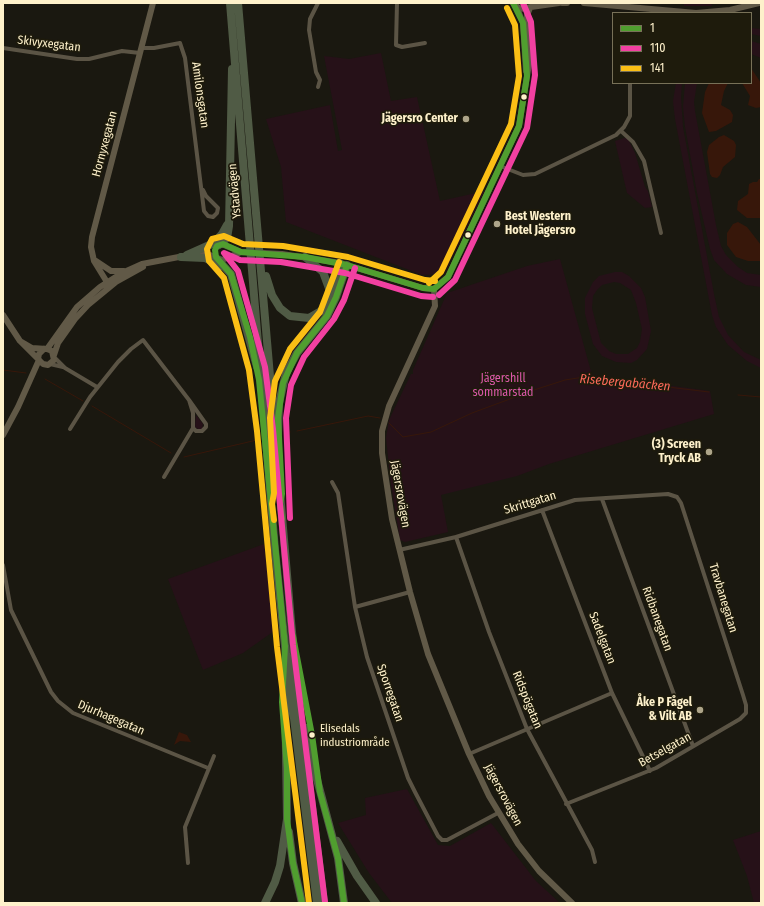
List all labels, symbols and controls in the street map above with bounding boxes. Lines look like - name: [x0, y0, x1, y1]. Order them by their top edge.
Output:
- legend: [612, 12, 752, 84]
- text: 1: [650, 21, 655, 35]
- street label: Skivyxegatan: [17, 33, 81, 55]
- text: 110: [650, 41, 665, 55]
- street label: Amilonsgatan: [188, 61, 212, 129]
- text: 141: [650, 61, 665, 75]
- unlabelled marker: [519, 92, 529, 102]
- street label: Hornyxegatan: [89, 109, 121, 179]
- place label: Jägersro Center: [382, 112, 458, 126]
- marker: Jägersro Center: [461, 114, 471, 124]
- street label: Ystadvägen: [225, 163, 245, 219]
- place label: Best Western Hotel Jägersro: [505, 210, 576, 238]
- marker: Best Western Hotel Jägersro: [492, 219, 502, 229]
- unlabelled marker: [463, 230, 473, 240]
- water label: Risebergabäcken: [579, 371, 671, 395]
- park label: Jägershill sommarstad: [472, 372, 534, 400]
- place label: (3) Screen Tryck AB: [652, 438, 701, 466]
- marker: (3) Screen Tryck AB: [704, 447, 714, 457]
- street label: Jägersrovägen: [387, 459, 413, 529]
- street label: Skrittgatan: [502, 488, 558, 518]
- street label: Travbanegatan: [706, 562, 740, 634]
- street label: Ridbanegatan: [639, 585, 675, 653]
- street label: Sadelgatan: [585, 610, 619, 666]
- street label: Sporregatan: [373, 662, 407, 724]
- street label: Ridspögatan: [509, 669, 545, 731]
- place label: Åke P Fågel & Vilt AB: [636, 696, 692, 724]
- street label: Djurhagegatan: [75, 697, 147, 739]
- marker: Åke P Fågel & Vilt AB: [695, 705, 705, 715]
- place label: Elisedals industriområde: [320, 722, 390, 748]
- marker: Elisedals industriområde: [307, 730, 317, 740]
- street label: Betselgatan: [636, 730, 694, 770]
- street label: Jägersrovägen: [481, 761, 525, 829]

